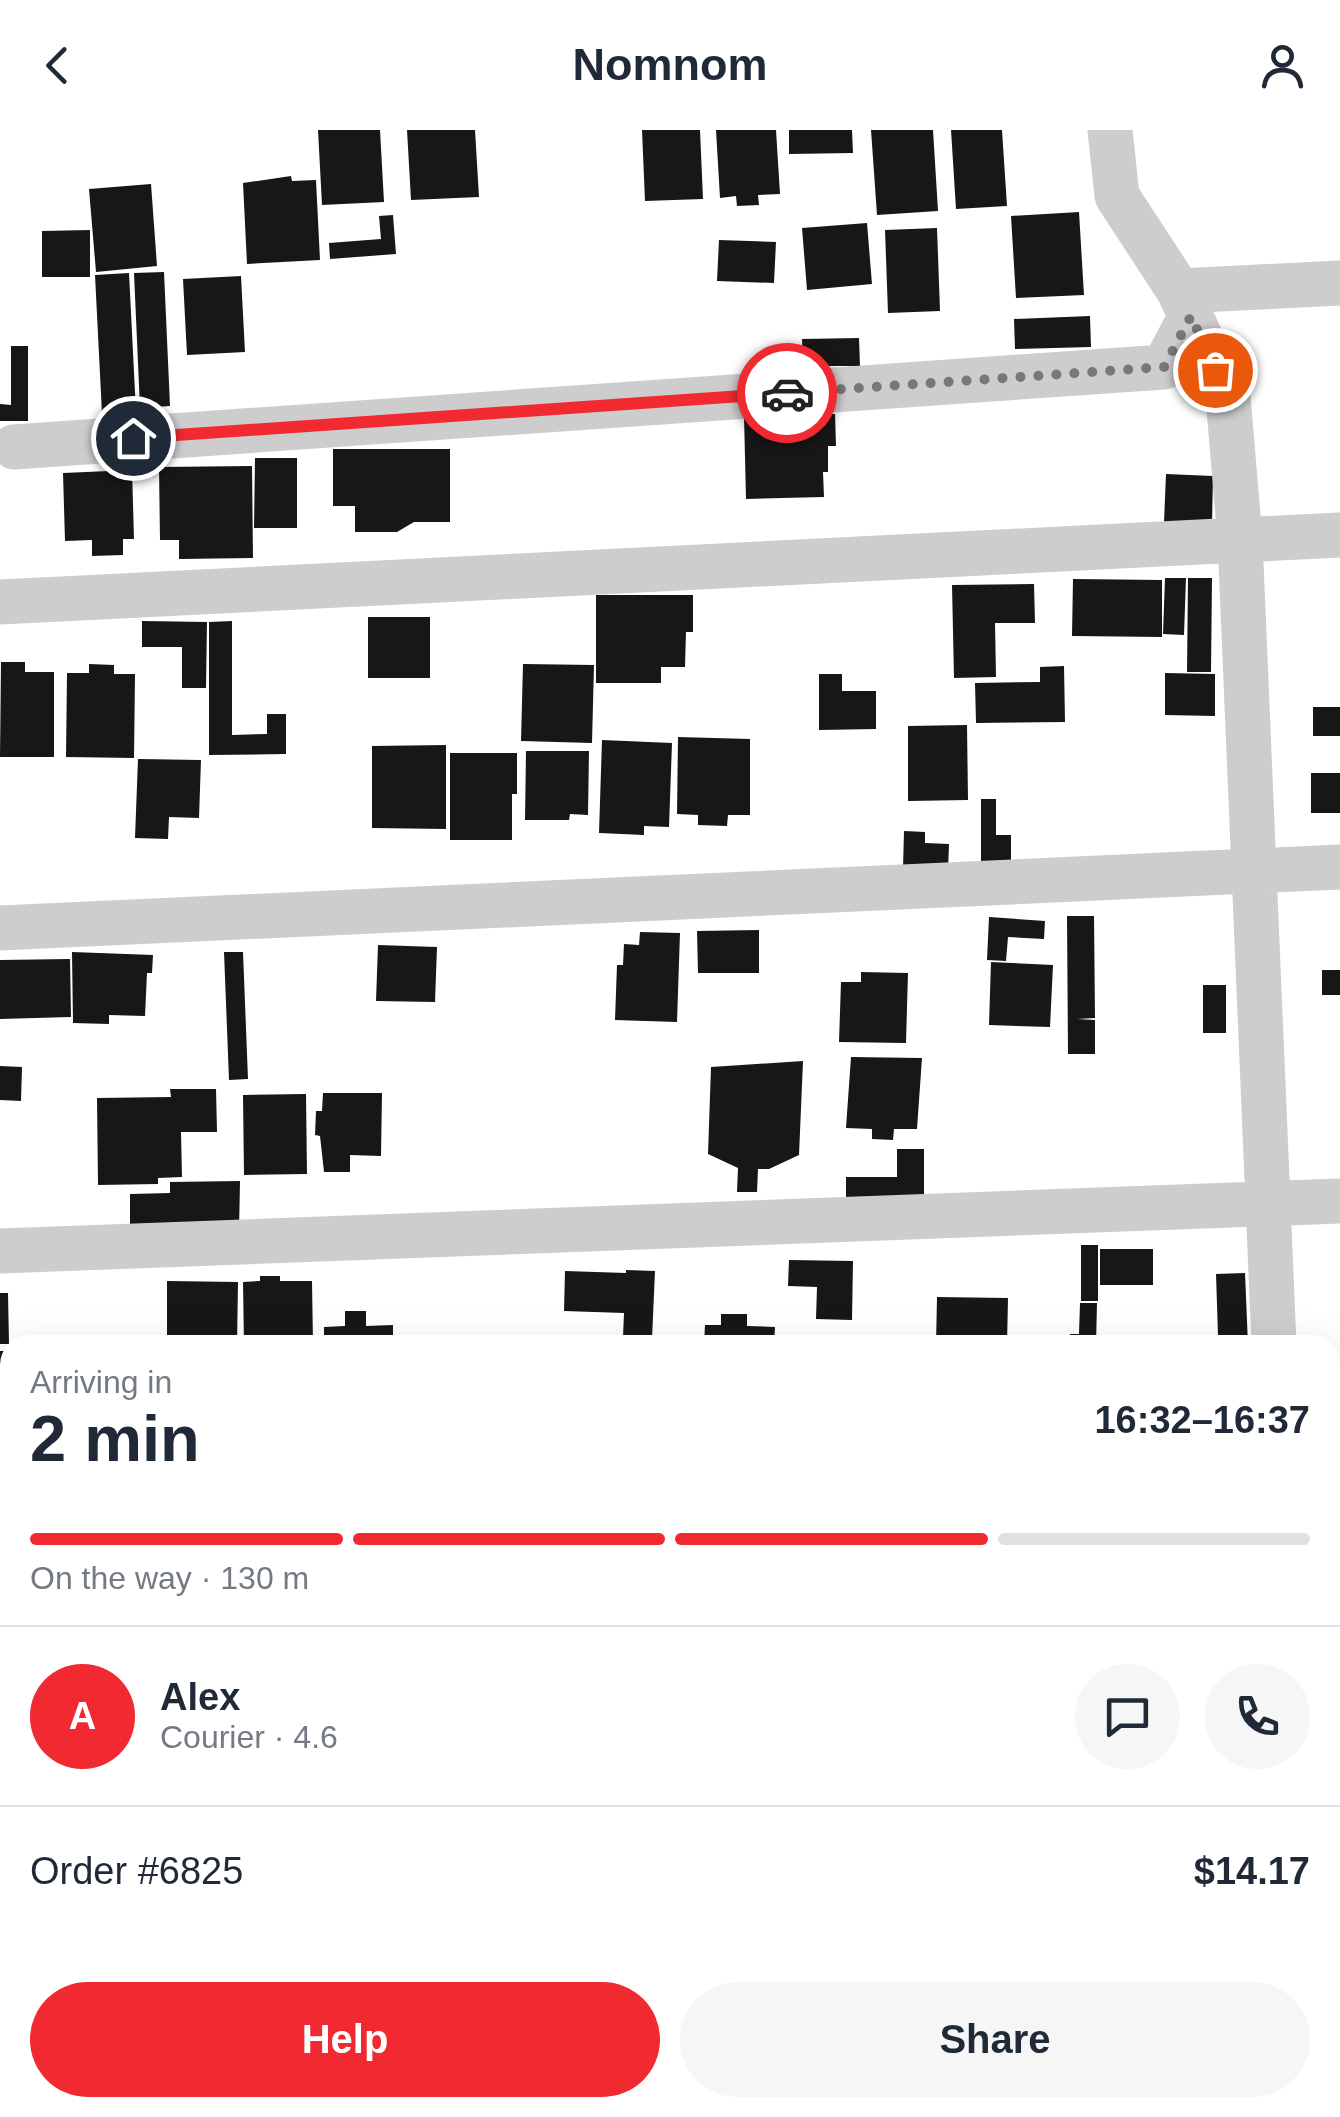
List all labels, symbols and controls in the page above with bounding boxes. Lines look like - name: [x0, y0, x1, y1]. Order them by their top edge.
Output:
- icon: back: [30, 38, 85, 93]
- icon: person: [1255, 38, 1310, 93]
- text: Nomnom: [573, 39, 768, 90]
- pin: [1173, 328, 1258, 413]
- courier: [737, 343, 837, 443]
- icon: bag: [1188, 343, 1243, 398]
- icon: car: [760, 366, 815, 421]
- pin: [91, 396, 176, 481]
- icon: home: [106, 411, 161, 466]
- text: Arriving in: [30, 1364, 172, 1400]
- text: 16:32–16:37: [1094, 1399, 1310, 1441]
- text: 2 min: [30, 1402, 200, 1475]
- text: On the way · 130 m: [30, 1560, 309, 1596]
- button: chat: [1075, 1664, 1180, 1769]
- button: phone: [1205, 1664, 1310, 1769]
- text: Alex: [160, 1676, 240, 1718]
- text: A: [69, 1695, 96, 1737]
- text: Courier · 4.6: [160, 1719, 338, 1755]
- text: Order #6825: [30, 1850, 243, 1892]
- text: $14.17: [1194, 1850, 1310, 1892]
- button: Help: [30, 1982, 660, 2097]
- button: Share: [680, 1982, 1310, 2097]

